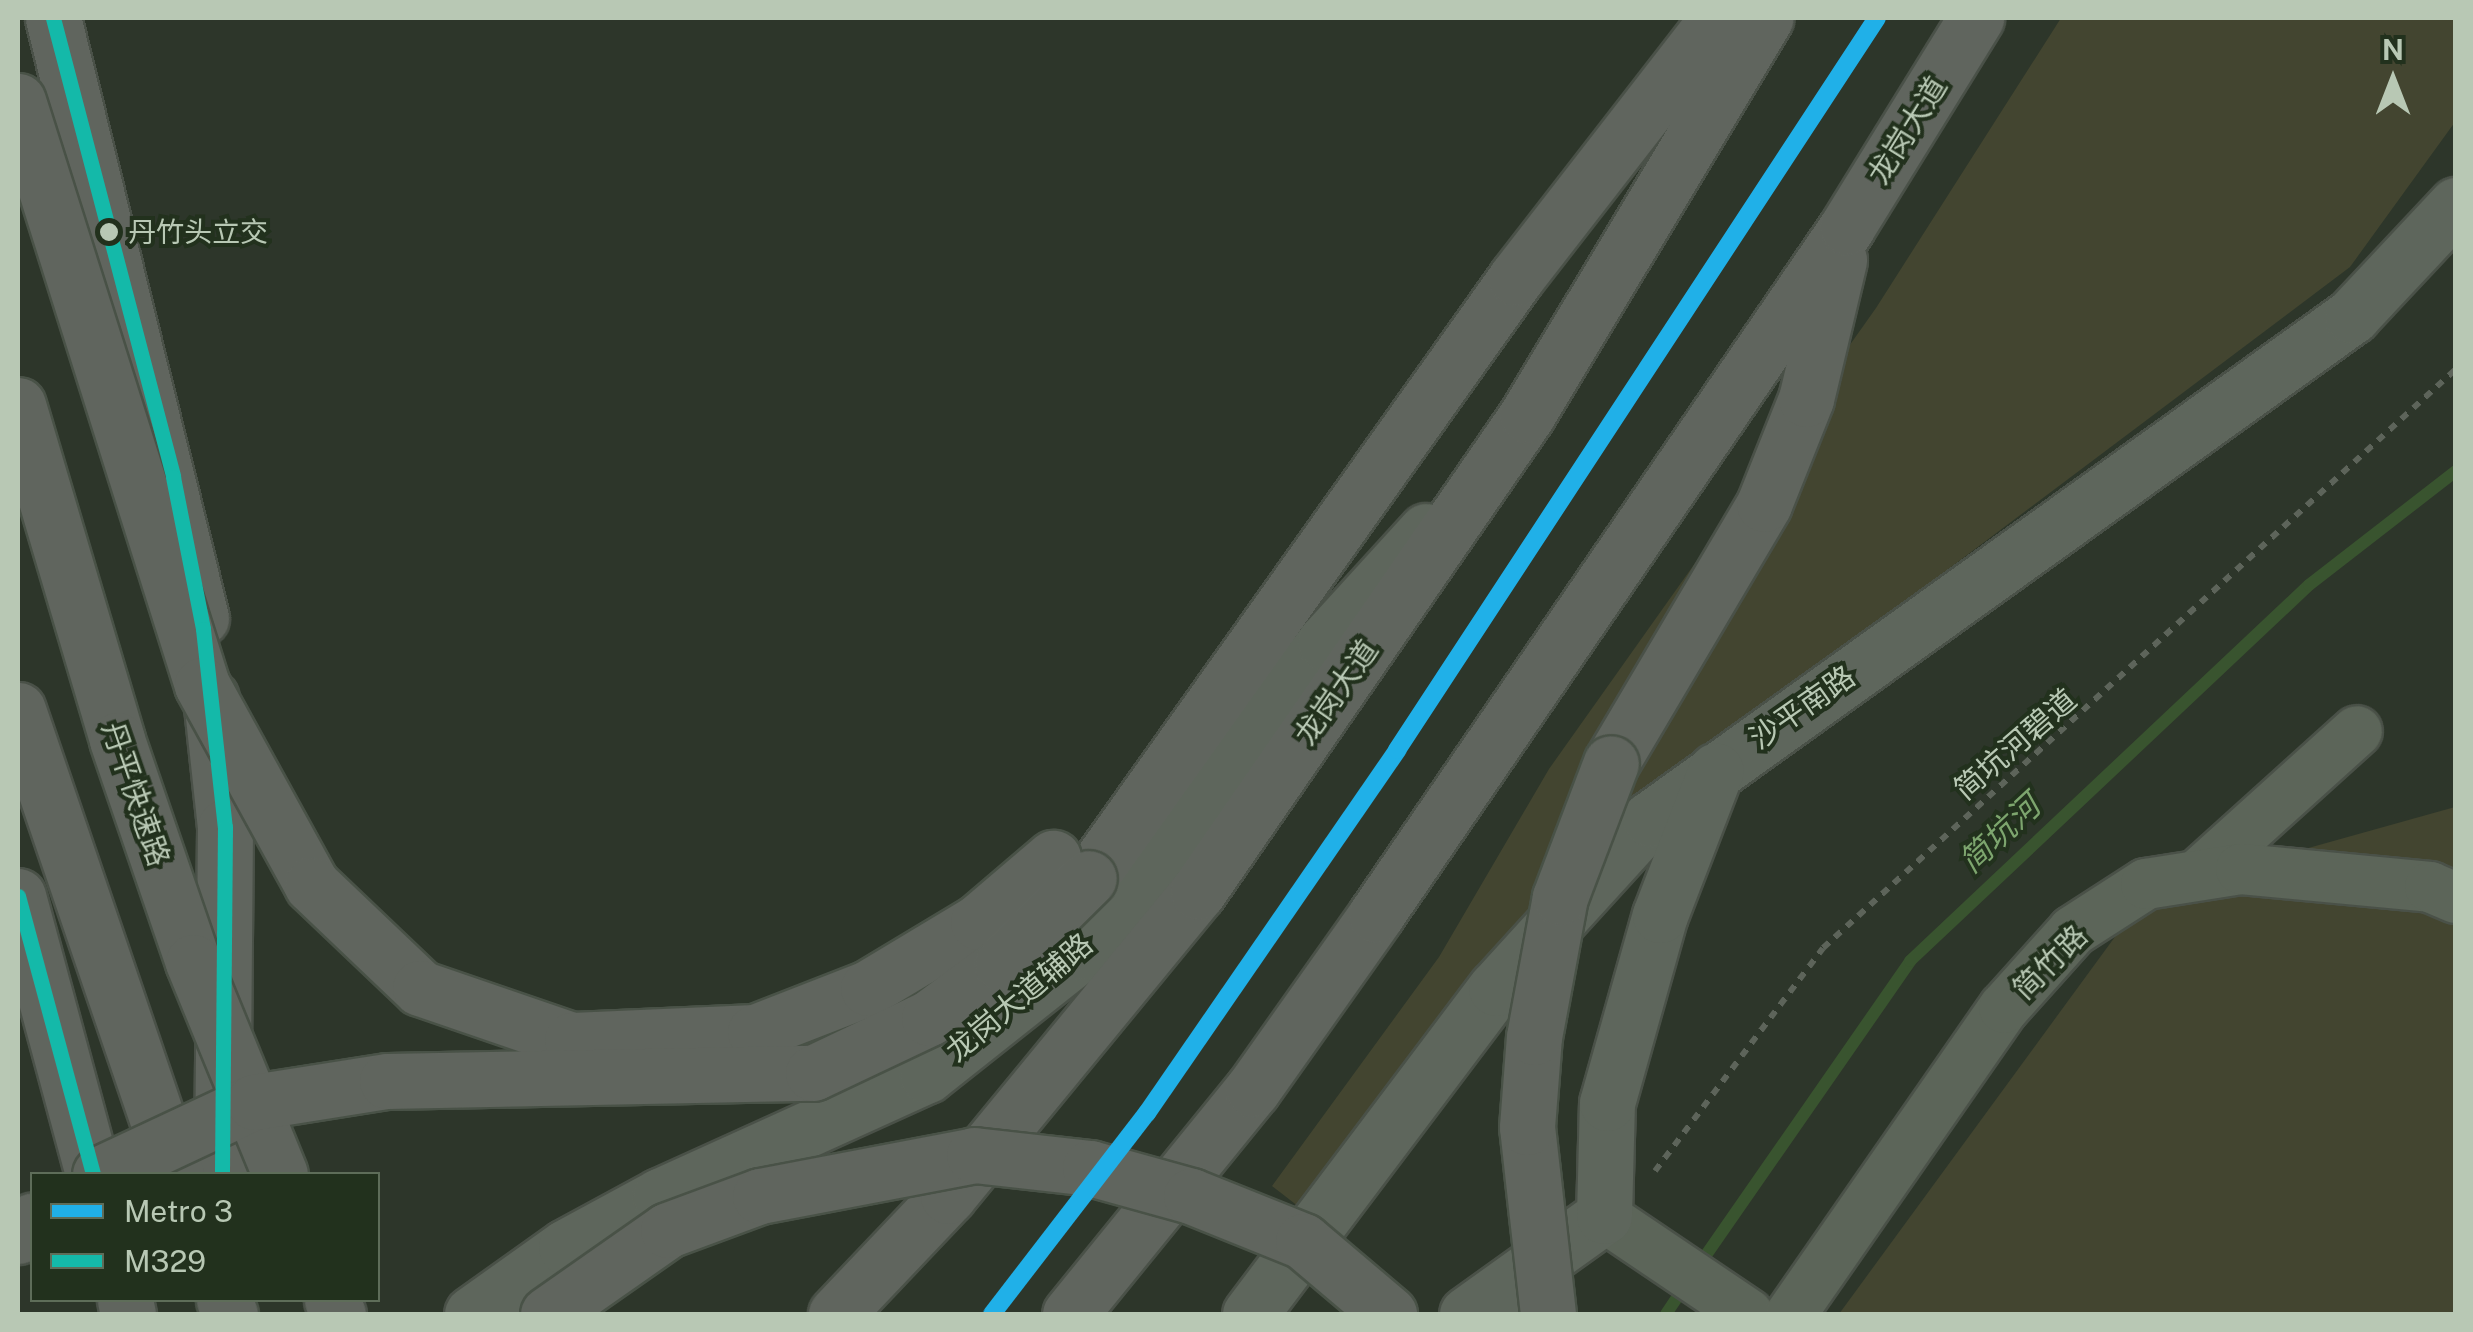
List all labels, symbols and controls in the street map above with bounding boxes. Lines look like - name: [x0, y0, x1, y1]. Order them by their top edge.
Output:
- north arrow: [2343, 30, 2443, 130]
- text: N: [2382, 33, 2404, 66]
- street label: 龙岗大道: [1860, 70, 1954, 190]
- place label: 丹竹头立交: [128, 215, 268, 249]
- marker: 丹竹头立交: [99, 222, 119, 242]
- street label: 龙岗大道: [1287, 633, 1385, 751]
- street label: 沙平南路: [1743, 658, 1861, 756]
- street label: 简坑河碧道: [1947, 681, 2083, 807]
- street label: 丹平快速路: [95, 717, 177, 871]
- water label: 简坑河: [1952, 787, 2048, 881]
- street label: 简竹路: [2005, 917, 2095, 1007]
- street label: 龙岗大道辅路: [938, 925, 1100, 1069]
- legend: [30, 1172, 380, 1302]
- text: Metro 3: [124, 1193, 233, 1229]
- text: M329: [124, 1243, 206, 1279]

